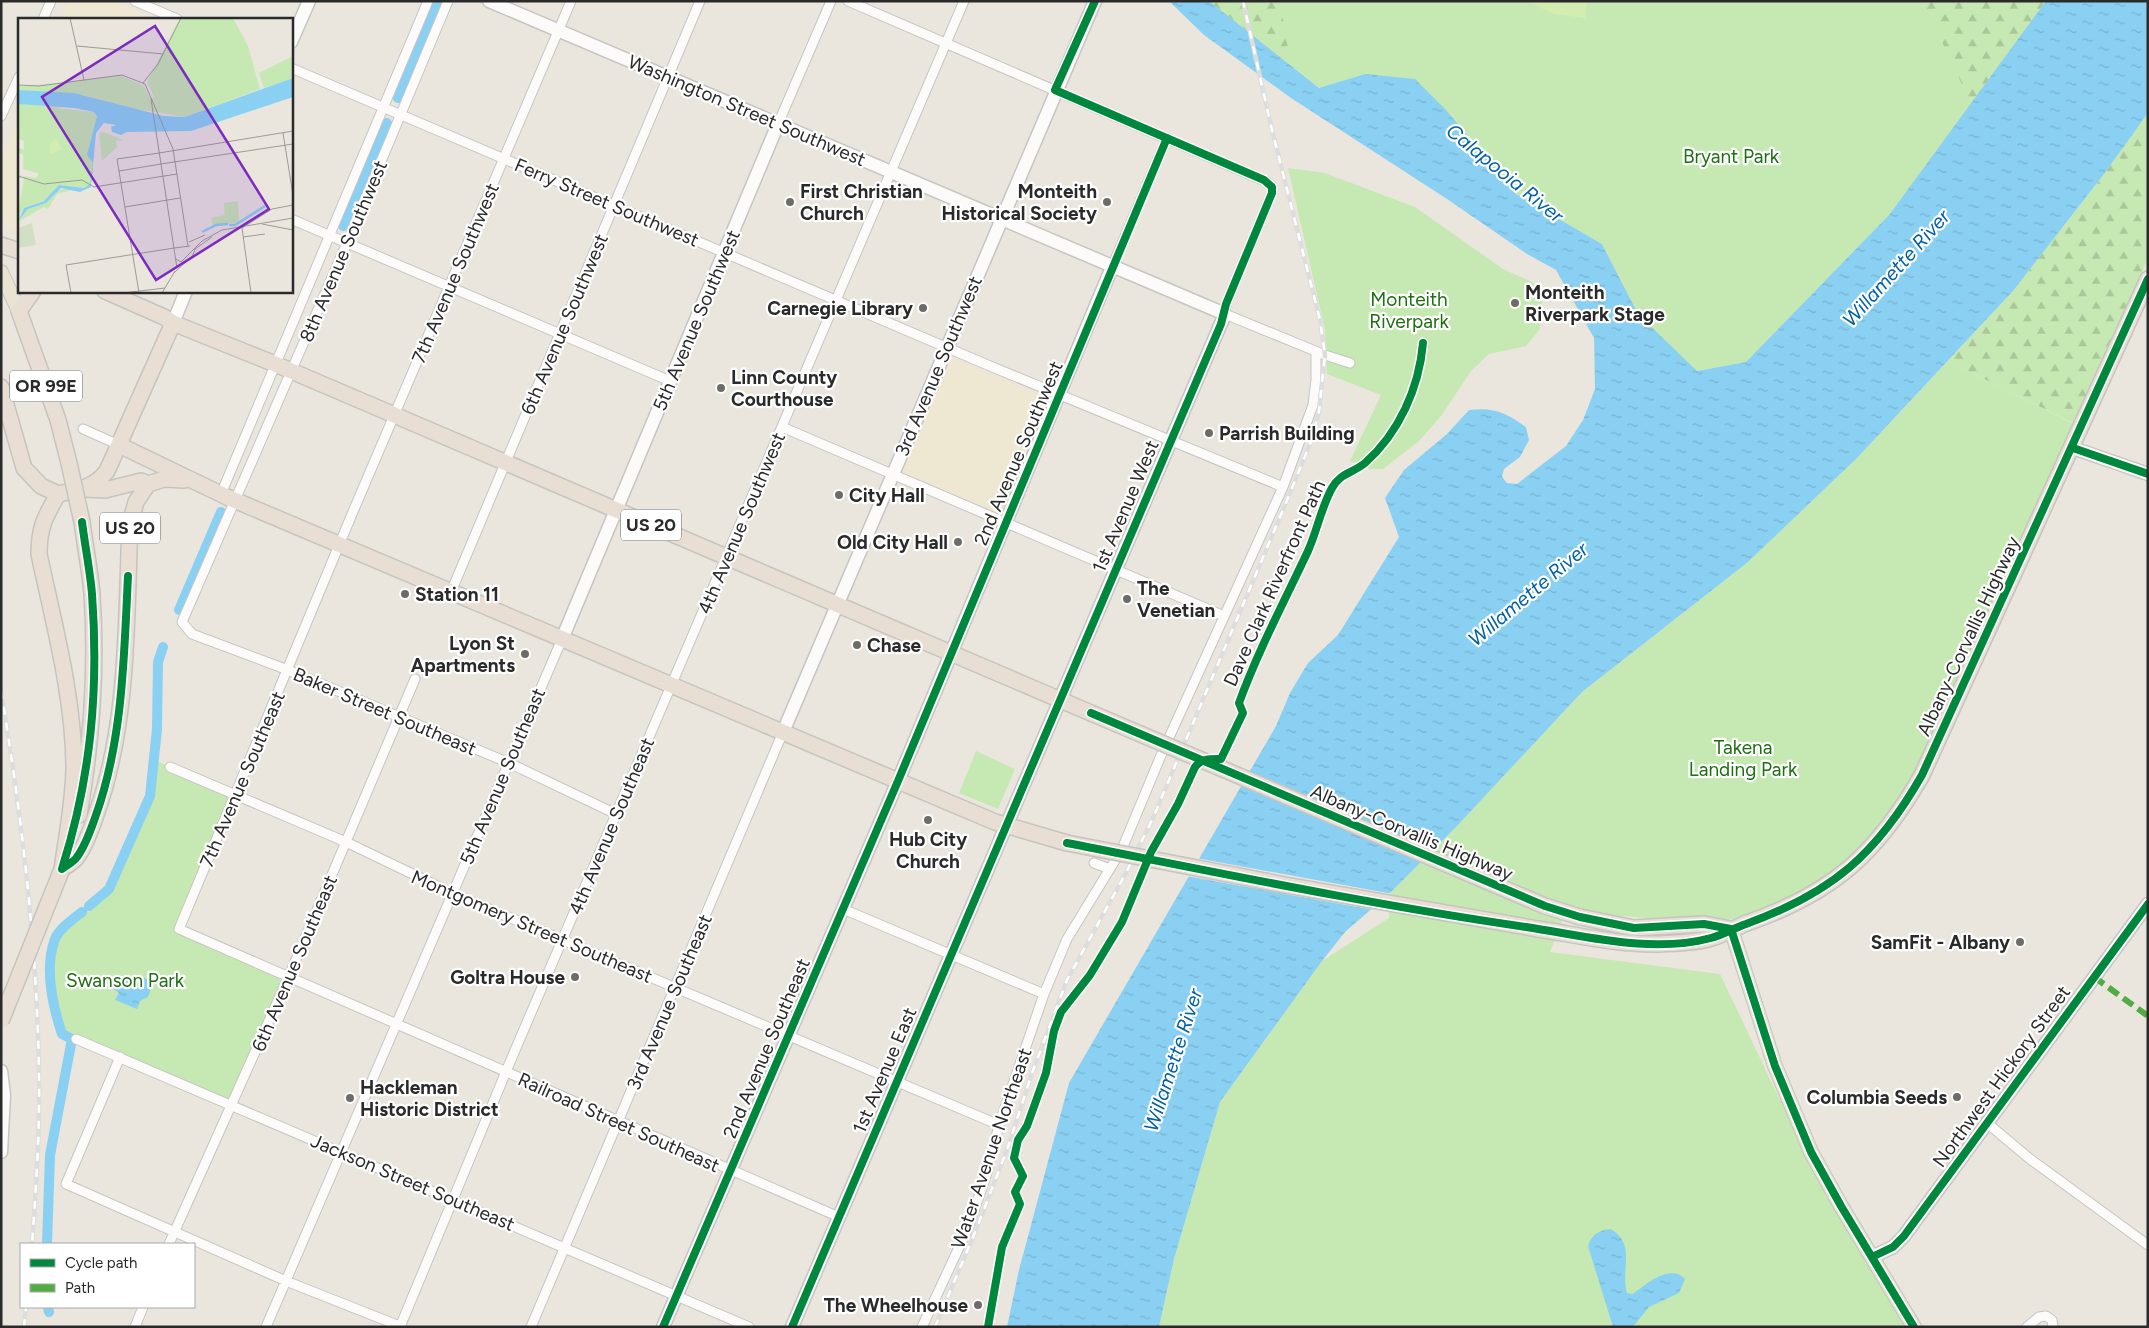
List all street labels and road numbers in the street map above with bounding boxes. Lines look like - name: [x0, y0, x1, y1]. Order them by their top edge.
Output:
- street label: Washington Street Southwest: [624, 50, 869, 171]
- street label: Ferry Street Southwest: [511, 153, 702, 252]
- street label: 8th Avenue Southwest: [295, 157, 392, 345]
- street label: 7th Avenue Southwest: [407, 180, 504, 367]
- street label: 5th Avenue Southwest: [648, 226, 745, 414]
- street label: 6th Avenue Southwest: [516, 230, 613, 418]
- street label: 3rd Avenue Southwest: [890, 273, 987, 460]
- street label: 2nd Avenue Southwest: [969, 358, 1068, 549]
- road number: OR 99E: [10, 371, 82, 402]
- street label: 4th Avenue Southwest: [693, 429, 790, 618]
- street label: 1st Avenue West: [1087, 437, 1164, 576]
- street label: Dave Clark Riverfront Path: [1219, 477, 1330, 690]
- road number: US 20: [621, 510, 681, 540]
- road number: US 20: [100, 512, 160, 544]
- street label: Albany-Corvallis Highway: [1912, 533, 2025, 740]
- street label: Baker Street Southeast: [290, 662, 480, 761]
- street label: 5th Avenue Southeast: [455, 684, 550, 868]
- street label: 7th Avenue Southeast: [195, 688, 290, 871]
- street label: 4th Avenue Southeast: [564, 734, 659, 918]
- street label: Albany-Corvallis Highway: [1307, 779, 1516, 886]
- street label: Montgomery Street Southeast: [408, 865, 656, 988]
- street label: 6th Avenue Southeast: [247, 872, 342, 1055]
- street label: 3rd Avenue Southeast: [622, 911, 717, 1094]
- street label: 2nd Avenue Southeast: [718, 955, 815, 1142]
- street label: Northwest Hickory Street: [1928, 981, 2075, 1172]
- street label: 1st Avenue East: [848, 1004, 921, 1137]
- street label: Water Avenue Northeast: [946, 1045, 1037, 1252]
- street label: Railroad Street Southeast: [514, 1068, 723, 1177]
- street label: Jackson Street Southeast: [307, 1129, 518, 1236]

